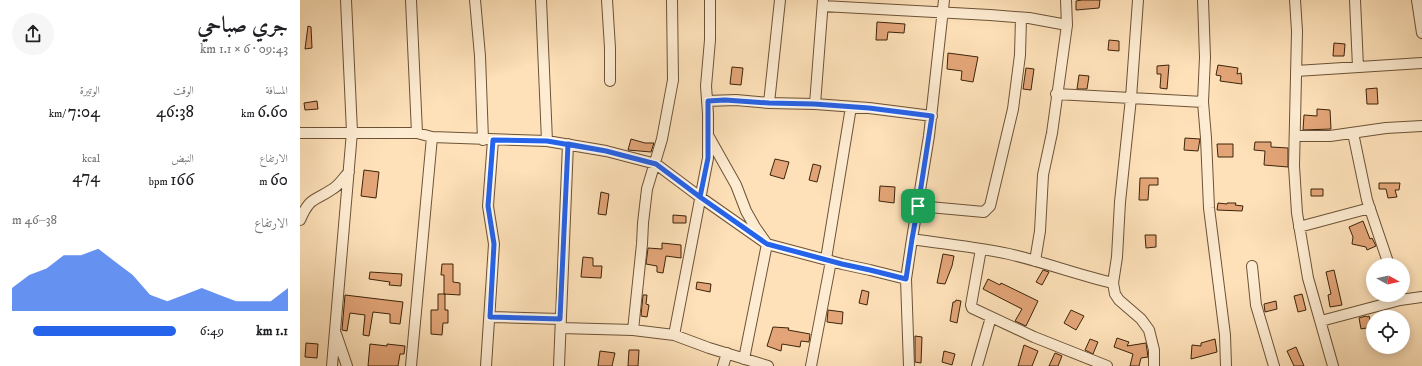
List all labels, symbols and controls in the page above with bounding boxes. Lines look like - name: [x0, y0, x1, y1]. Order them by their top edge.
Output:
- text: جري صباحي: [197, 12, 288, 39]
- button: share: [12, 13, 54, 55]
- text: 09:43 · 6 × 1.1 km: [200, 41, 288, 57]
- text: الوتيرة: [80, 84, 100, 98]
- text: الوقت: [173, 84, 194, 98]
- text: المسافة: [266, 84, 288, 98]
- text: 7:04: [68, 101, 100, 123]
- text: 46:38: [156, 101, 194, 123]
- text: 6.60: [257, 101, 288, 123]
- text: /km: [49, 107, 68, 121]
- text: km: [241, 107, 257, 121]
- text: kcal: [82, 152, 100, 166]
- text: النبض: [171, 152, 194, 166]
- text: الارتفاع: [259, 152, 288, 166]
- text: 474: [72, 166, 100, 188]
- text: 166: [170, 169, 194, 191]
- text: 60: [270, 169, 288, 191]
- text: bpm: [149, 175, 170, 189]
- text: m: [259, 175, 270, 189]
- pin: [901, 189, 935, 223]
- icon: arrive: [907, 195, 929, 217]
- text: 38–46 m: [12, 212, 57, 228]
- text: الارتفاع: [254, 215, 288, 231]
- north arrow: [1366, 258, 1410, 302]
- map controls: [1366, 258, 1410, 354]
- button: locate: [1366, 310, 1410, 354]
- text: 6:49: [200, 323, 224, 339]
- text: 1.1 km: [256, 323, 288, 339]

